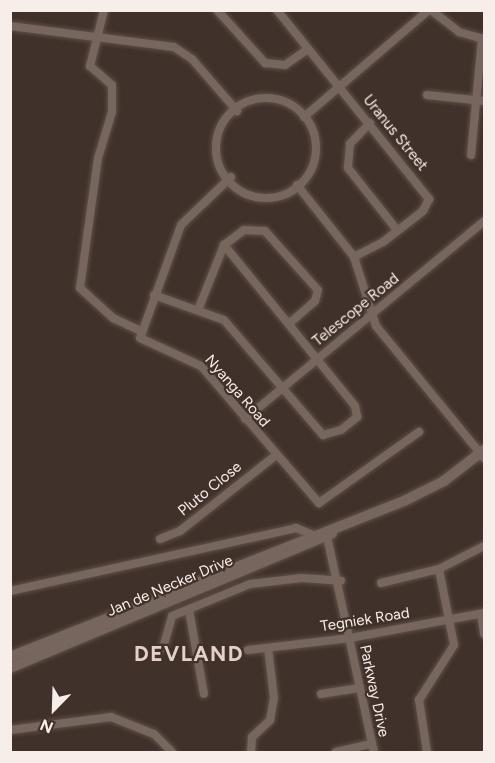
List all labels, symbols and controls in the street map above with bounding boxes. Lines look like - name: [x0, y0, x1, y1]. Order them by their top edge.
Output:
- street label: Uranus Street: [359, 91, 431, 175]
- street label: Telescope Road: [309, 270, 403, 350]
- street label: Nyanga Road: [201, 351, 273, 431]
- street label: Pluto Close: [175, 458, 245, 520]
- street label: Jan de Necker Drive: [104, 551, 236, 621]
- street label: Tegniek Road: [319, 604, 411, 636]
- district label: DEVLAND: [134, 641, 244, 667]
- street label: Parkway Drive: [355, 643, 393, 739]
- north arrow: [24, 679, 84, 739]
- text: N: [37, 715, 56, 737]

